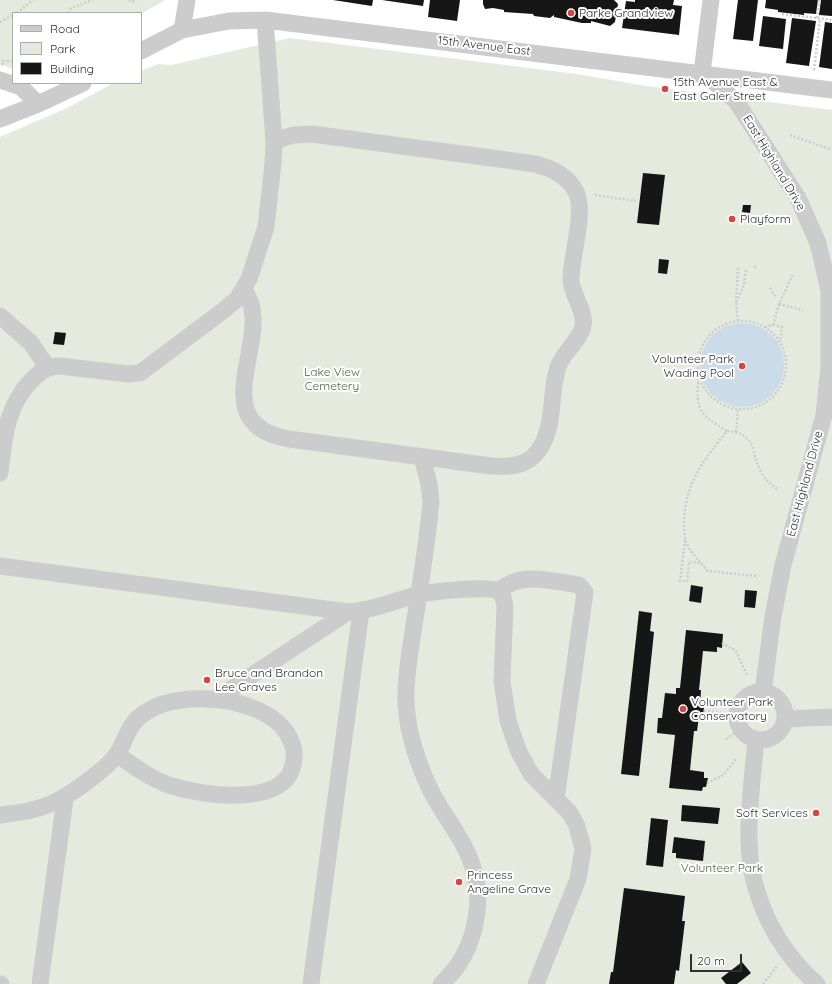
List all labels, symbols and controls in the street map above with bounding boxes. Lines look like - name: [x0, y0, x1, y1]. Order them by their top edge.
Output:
- place label: Parke Grandview: [579, 6, 673, 20]
- marker: Parke Grandview: [566, 8, 576, 18]
- legend: [12, 12, 142, 84]
- text: Road: [50, 21, 80, 36]
- street label: 15th Avenue East: [437, 33, 531, 59]
- text: Park: [50, 41, 75, 56]
- text: Building: [50, 61, 94, 76]
- place label: 15th Avenue East & East Galer Street: [673, 75, 778, 103]
- marker: 15th Avenue East & East Galer Street: [660, 84, 670, 94]
- street label: East Highland Drive: [740, 113, 808, 213]
- place label: Playform: [740, 212, 791, 226]
- marker: Playform: [727, 214, 737, 224]
- place label: Volunteer Park Wading Pool: [652, 352, 734, 380]
- marker: Volunteer Park Wading Pool: [737, 361, 747, 371]
- park label: Lake View Cemetery: [304, 365, 360, 393]
- street label: East Highland Drive: [784, 430, 826, 538]
- place label: Bruce and Brandon Lee Graves: [215, 666, 323, 694]
- marker: Bruce and Brandon Lee Graves: [202, 675, 212, 685]
- place label: Volunteer Park Conservatory: [691, 695, 773, 723]
- marker: Volunteer Park Conservatory: [678, 704, 688, 714]
- place label: Soft Services: [736, 806, 808, 820]
- marker: Soft Services: [811, 808, 821, 818]
- park label: Volunteer Park: [681, 861, 763, 875]
- place label: Princess Angeline Grave: [467, 868, 551, 896]
- marker: Princess Angeline Grave: [454, 877, 464, 887]
- scale bar: [692, 946, 744, 972]
- text: 20 m: [697, 953, 725, 968]

